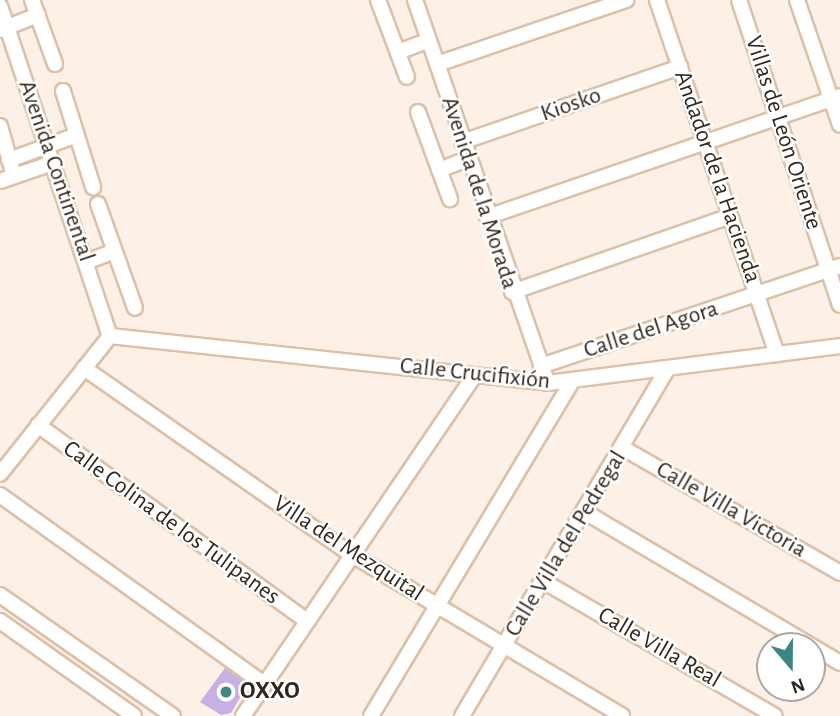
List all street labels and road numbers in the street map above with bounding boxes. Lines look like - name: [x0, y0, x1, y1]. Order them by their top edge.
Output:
- street label: Villas de León Oriente: [738, 33, 828, 233]
- street label: Andador de la Hacienda: [667, 67, 767, 287]
- street label: Avenida Continental: [11, 77, 101, 265]
- street label: Kiosko: [537, 81, 605, 129]
- street label: Avenida de la Morada: [434, 93, 524, 293]
- street label: Calle del Agora: [580, 295, 722, 365]
- street label: Calle Crucifixión: [398, 352, 552, 396]
- street label: Calle Colina de los Tulipanes: [57, 435, 285, 611]
- street label: Calle Villa del Pedregal: [499, 446, 633, 642]
- street label: Calle Villa Victoria: [651, 455, 811, 565]
- street label: Villa del Mezquital: [267, 490, 429, 608]
- street label: Calle Villa Real: [592, 601, 726, 695]

